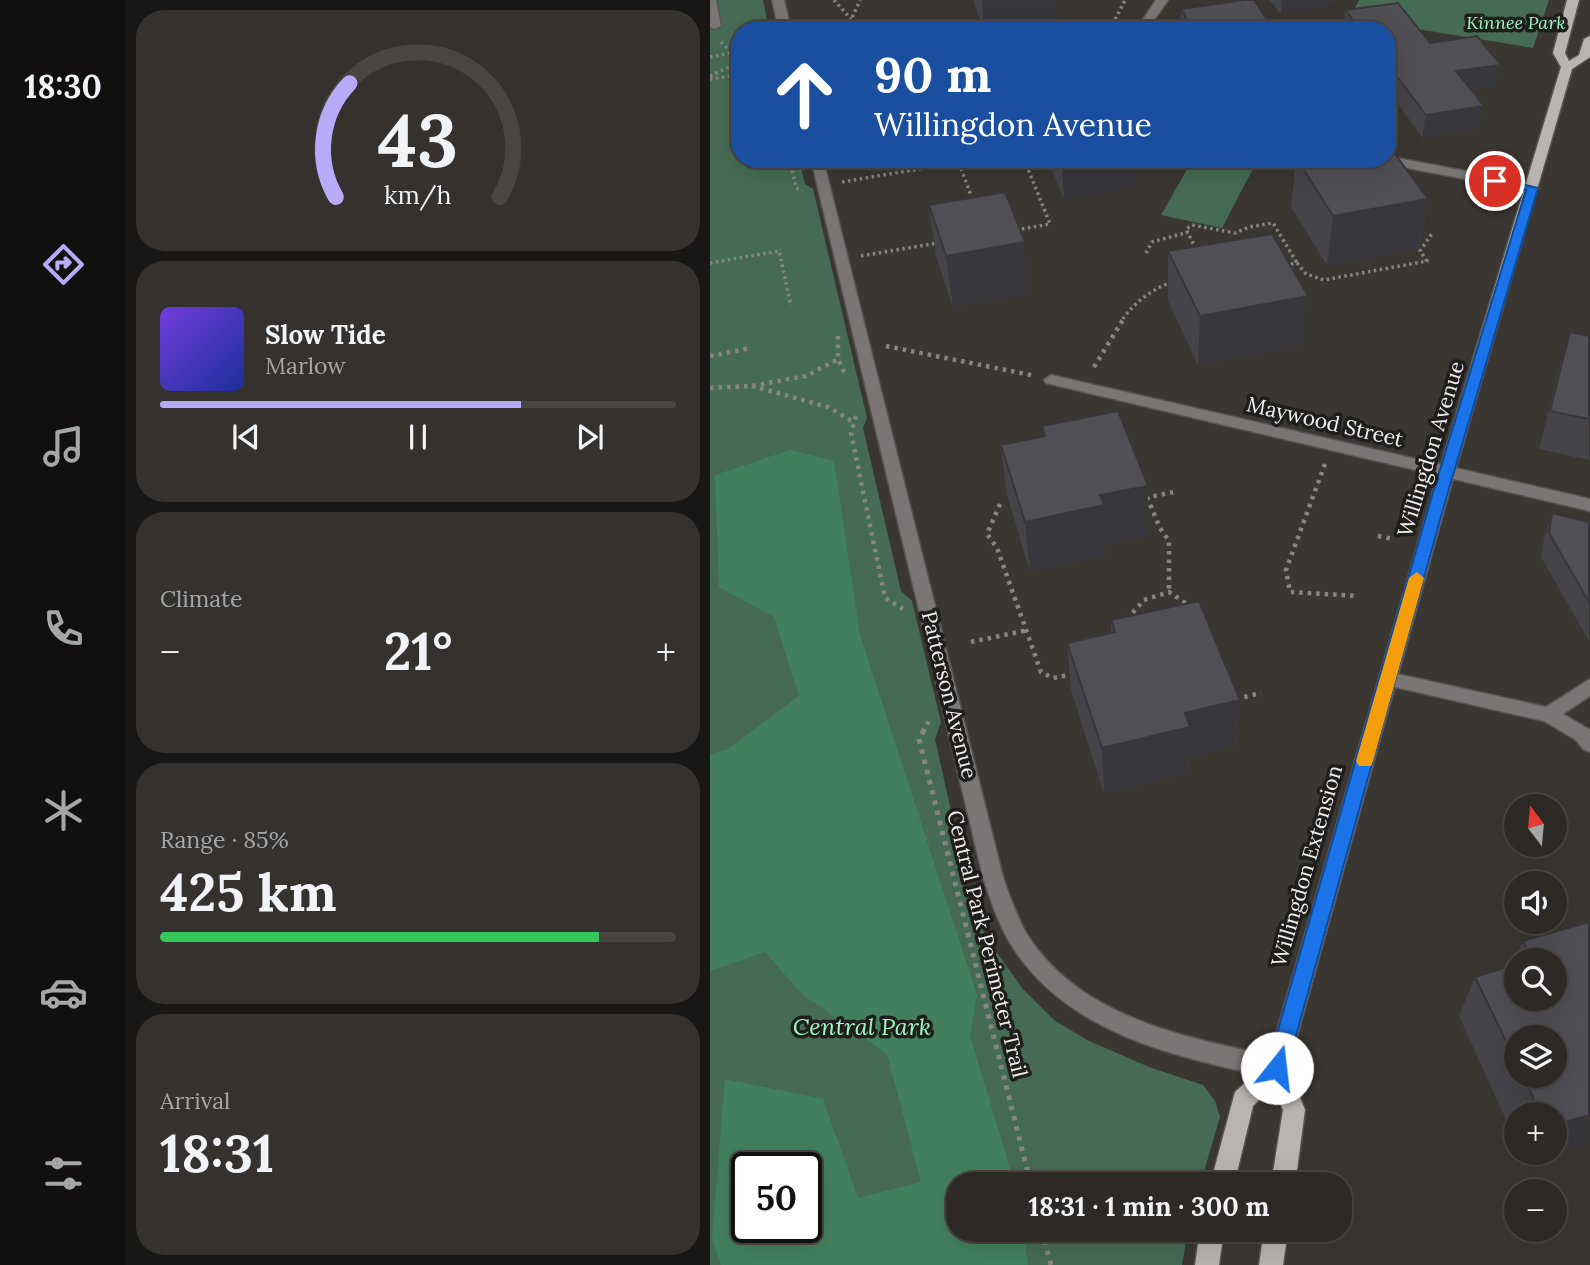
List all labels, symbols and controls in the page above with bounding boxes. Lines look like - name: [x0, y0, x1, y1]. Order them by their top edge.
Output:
- park label: Kinnee Park: [1466, 11, 1566, 34]
- text: 90 m: [874, 43, 991, 105]
- icon: ahead: [759, 49, 850, 140]
- text: 18:30: [24, 66, 102, 107]
- text: 43: [378, 94, 458, 187]
- text: Willingdon Avenue: [874, 104, 1152, 145]
- pin: [1465, 151, 1525, 211]
- icon: arrive: [1476, 162, 1514, 200]
- text: km/h: [384, 178, 452, 210]
- icon: directions: [39, 240, 88, 289]
- text: Slow Tide: [265, 318, 386, 351]
- text: Marlow: [265, 351, 346, 380]
- street label: Willingdon Avenue: [1391, 358, 1470, 540]
- street label: Maywood Street: [1244, 390, 1407, 453]
- icon: previous: [227, 418, 265, 456]
- icon: pause: [399, 418, 437, 456]
- icon: next: [571, 418, 609, 456]
- icon: music: [39, 422, 88, 471]
- text: Climate: [160, 584, 242, 613]
- icon: phone: [39, 604, 88, 653]
- street label: Patterson Avenue: [916, 608, 983, 781]
- text: 21°: [384, 618, 452, 684]
- text: −: [160, 628, 180, 676]
- text: +: [656, 628, 676, 676]
- street label: Willingdon Extension: [1265, 762, 1348, 970]
- icon: climate: [39, 786, 88, 835]
- north arrow: [1504, 794, 1568, 858]
- map controls: [1504, 794, 1567, 1242]
- street label: Central Park Perimeter Trail: [941, 807, 1034, 1080]
- text: Range · 85%: [160, 825, 289, 854]
- text: 425 km: [160, 859, 337, 925]
- button: sound: [1504, 871, 1567, 934]
- button: search: [1504, 948, 1567, 1011]
- icon: car: [39, 968, 88, 1017]
- park label: Central Park: [793, 1011, 931, 1042]
- button: layers: [1504, 1025, 1567, 1088]
- position arrow: [1240, 1031, 1314, 1105]
- text: Arrival: [160, 1086, 230, 1115]
- button: +: [1504, 1102, 1567, 1165]
- text: 18:31: [160, 1120, 274, 1186]
- icon: filters: [39, 1149, 88, 1198]
- speed limit sign: 50: [731, 1152, 822, 1243]
- button: −: [1504, 1179, 1567, 1242]
- text: 18:31 · 1 min · 300 m: [1029, 1190, 1269, 1223]

